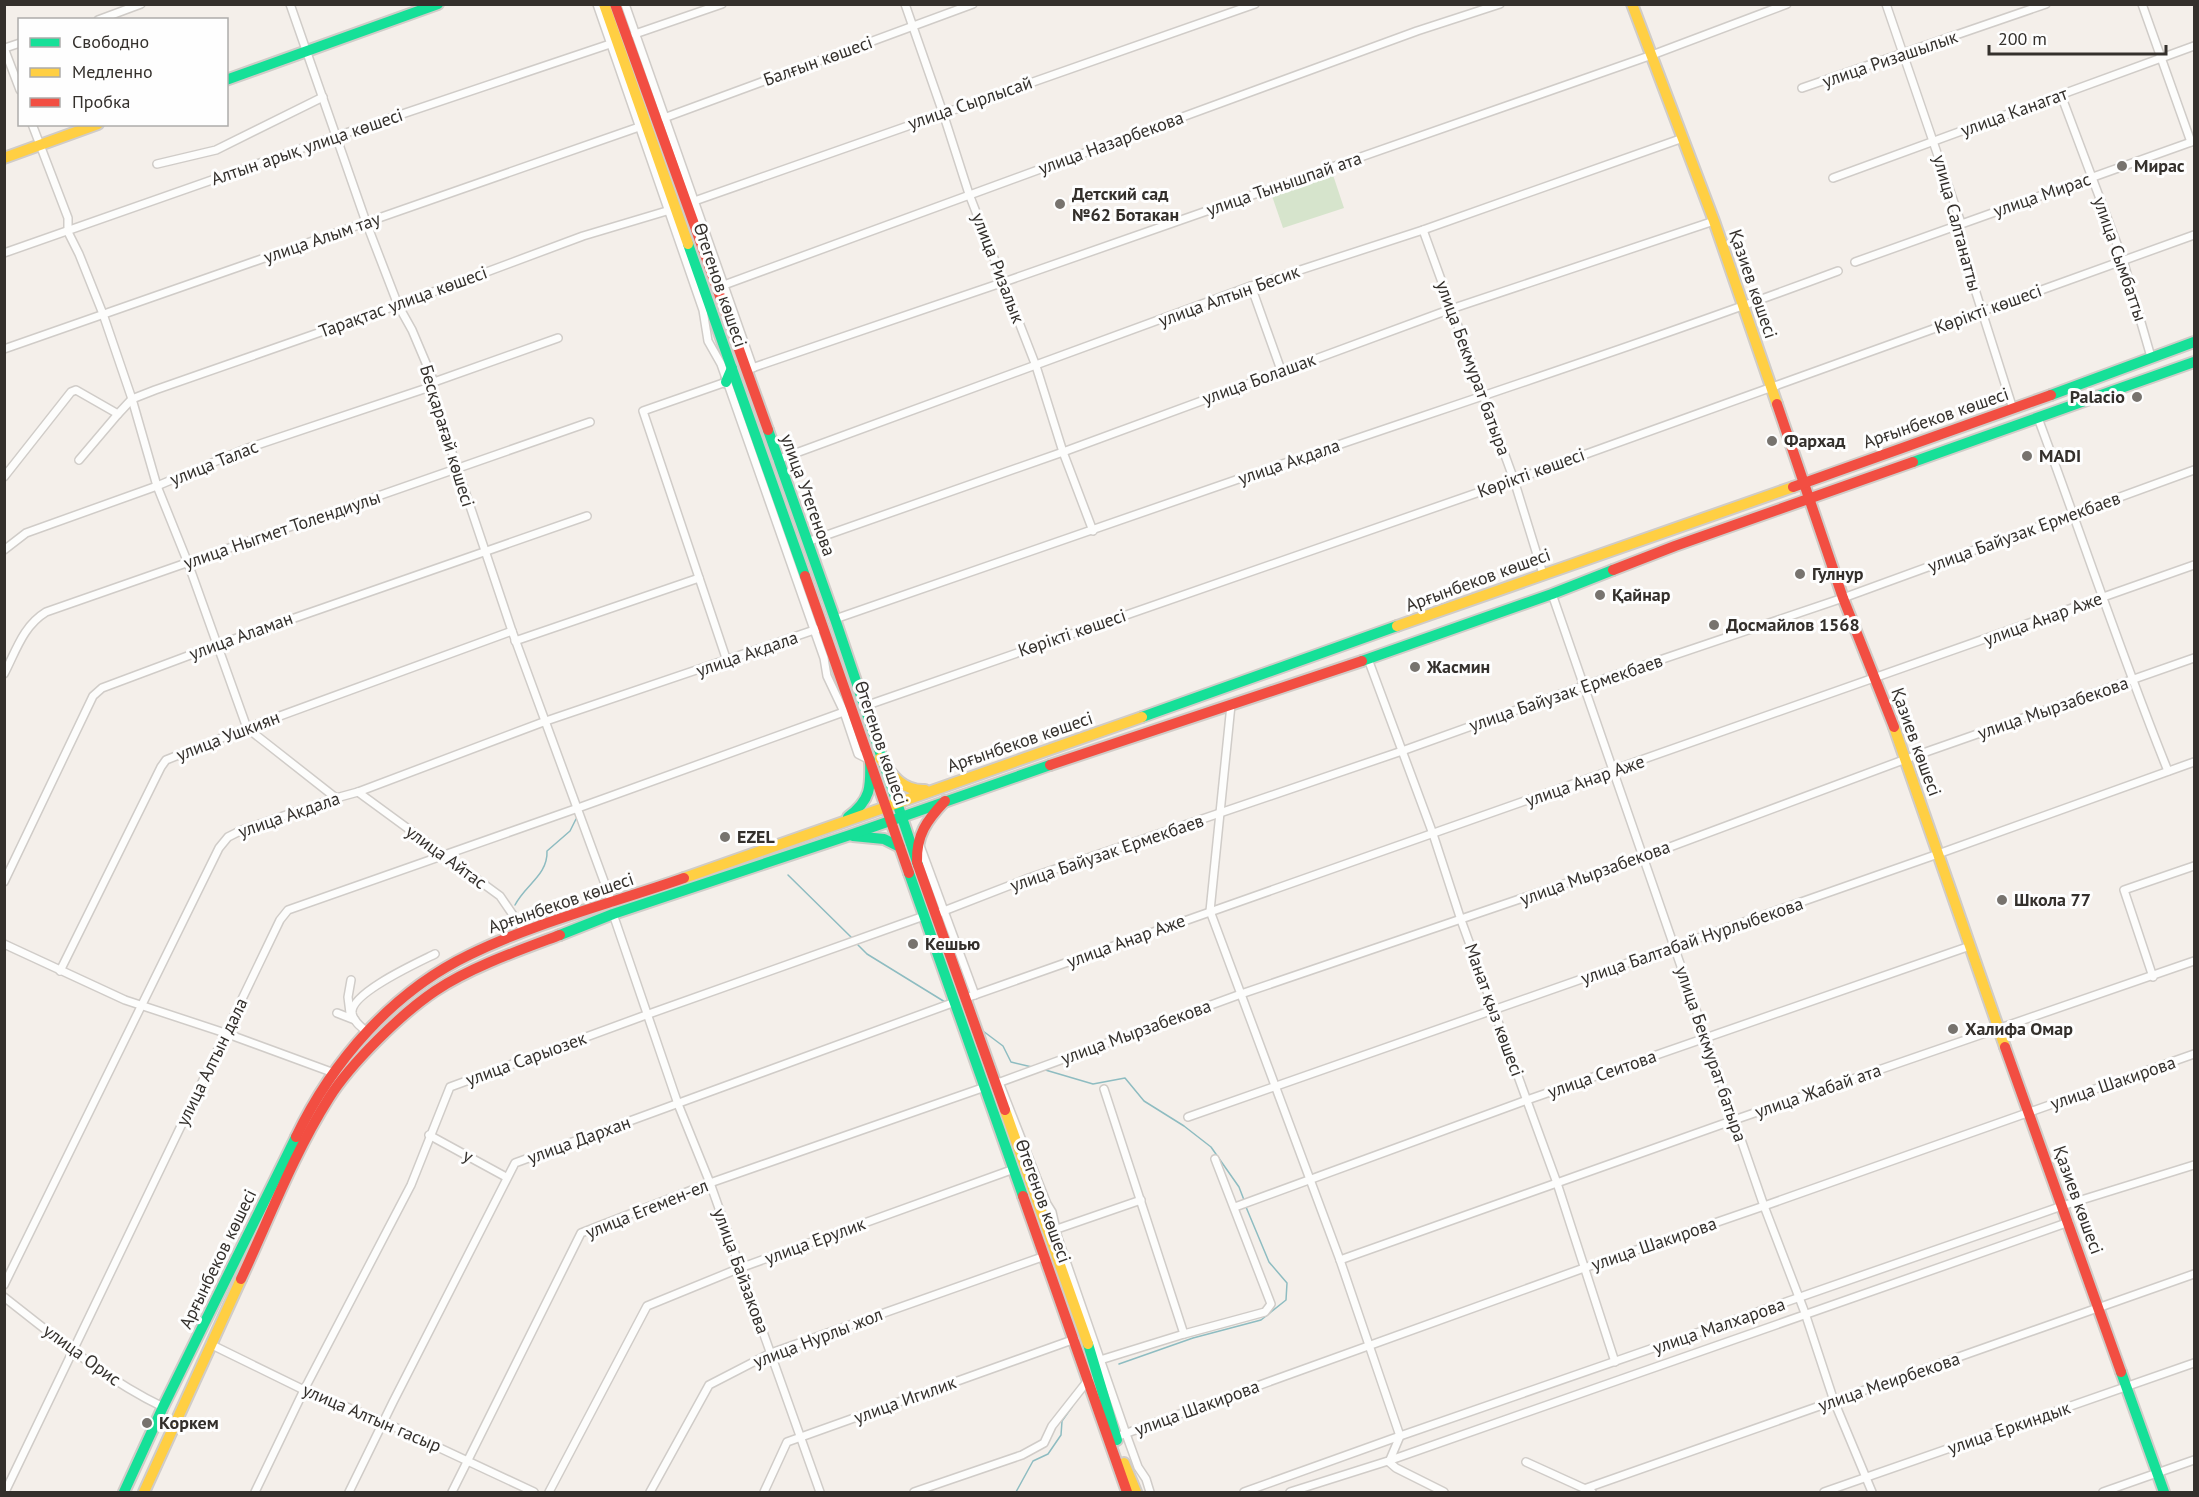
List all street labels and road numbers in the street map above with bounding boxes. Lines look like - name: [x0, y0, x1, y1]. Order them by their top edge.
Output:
- street label: улица Ризашылык: [1819, 25, 1961, 92]
- street label: Балғын көшесі: [760, 30, 876, 91]
- street label: улица Сырлысай: [905, 70, 1035, 135]
- street label: улица Канагат: [1957, 81, 2071, 141]
- street label: Алтын арық улица көшесі: [208, 103, 406, 190]
- street label: улица Назарбекова: [1035, 106, 1187, 180]
- street label: улица Тынышпай ата: [1203, 146, 1365, 221]
- street label: улица Салтанатты: [1928, 152, 1987, 294]
- street label: улица Мирас: [1990, 167, 2094, 222]
- street label: улица Сымбатты: [2088, 194, 2152, 324]
- street label: улица Алым тау: [260, 207, 384, 268]
- street label: улица Ризалык: [967, 209, 1030, 327]
- street label: Өтегенов көшесі: [688, 220, 753, 350]
- street label: Қазиев көшесі: [1724, 226, 1783, 341]
- street label: улица Алтын Бесик: [1155, 259, 1303, 332]
- street label: Тарақтас улица көшесі: [315, 260, 490, 343]
- street label: улица Бекмурат батыра: [1431, 277, 1516, 459]
- street label: Көрікті көшесі: [1931, 278, 2045, 339]
- street label: улица Болашак: [1199, 347, 1319, 410]
- street label: Бесқарағай көшесі: [415, 362, 480, 510]
- street label: Арғынбеков көшесі: [1860, 382, 2012, 453]
- street label: улица Утегенова: [776, 430, 841, 559]
- street label: улица Акдала: [1235, 433, 1343, 490]
- street label: улица Талас: [166, 434, 261, 491]
- street label: Көрікті көшесі: [1474, 442, 1588, 503]
- street label: улица Ныгмет Толендиулы: [180, 485, 383, 574]
- street label: улица Байузак Ермекбаев: [1924, 486, 2123, 577]
- street label: Арғынбеков көшесі: [1402, 543, 1553, 616]
- street label: улица Анар Аже: [1980, 586, 2105, 651]
- street label: Көрікті көшесі: [1015, 603, 1129, 662]
- street label: улица Аламан: [186, 606, 296, 665]
- street label: улица Акдала: [693, 625, 801, 682]
- street label: улица Байузак Ермекбаев: [1466, 649, 1666, 737]
- street label: улица Мырзабекова: [1974, 671, 2131, 744]
- street label: Өтегенов көшесі: [849, 678, 914, 808]
- street label: Қазиев көшесі: [1886, 684, 1947, 799]
- street label: улица Ушкиян: [173, 705, 283, 766]
- street label: Арғынбеков көшесі: [944, 706, 1096, 777]
- street label: улица Анар Аже: [1522, 749, 1647, 812]
- street label: улица Акдала: [235, 786, 343, 843]
- street label: улица Байузак Ермекбаев: [1007, 809, 1207, 897]
- street label: улица Айтас: [401, 819, 491, 894]
- street label: улица Мырзабекова: [1517, 835, 1673, 910]
- street label: Арғынбеков көшесі: [485, 867, 637, 938]
- street label: улица Балтабай Нурлыбекова: [1578, 892, 1806, 989]
- street label: улица Анар Аже: [1063, 908, 1188, 973]
- street label: Манат қыз көшесі: [1460, 940, 1529, 1080]
- street label: улица Бекмурат батыра: [1671, 963, 1752, 1145]
- street label: улица Алтын дала: [171, 994, 253, 1130]
- street label: улица Мырзабекова: [1058, 994, 1214, 1069]
- street label: улица Сарыозек: [462, 1026, 590, 1091]
- street label: улица Сеитова: [1544, 1044, 1659, 1103]
- street label: улица Шакирова: [2047, 1050, 2179, 1115]
- street label: улица Жабай ата: [1752, 1058, 1884, 1123]
- street label: улица Дархан: [524, 1110, 634, 1169]
- street label: Өтегенов көшесі: [1010, 1136, 1077, 1266]
- street label: Қазиев көшесі: [2048, 1142, 2109, 1257]
- street label: у: [459, 1143, 478, 1168]
- street label: улица Егемен-ел: [582, 1173, 712, 1244]
- street label: Арғынбеков көшесі: [174, 1185, 261, 1332]
- street label: улица Байзакова: [708, 1205, 775, 1337]
- street label: улица Шакирова: [1588, 1211, 1720, 1276]
- street label: улица Ерулик: [761, 1212, 869, 1269]
- street label: улица Малхарова: [1650, 1292, 1788, 1359]
- street label: улица Нурлы жол: [750, 1302, 886, 1373]
- street label: улица Орис: [39, 1319, 126, 1391]
- street label: улица Меирбекова: [1815, 1347, 1963, 1417]
- street label: улица Игилик: [851, 1370, 959, 1429]
- street label: улица Шакирова: [1131, 1374, 1262, 1441]
- street label: улица Алтын гасыр: [299, 1378, 445, 1457]
- street label: улица Еркиндык: [1944, 1396, 2074, 1459]

